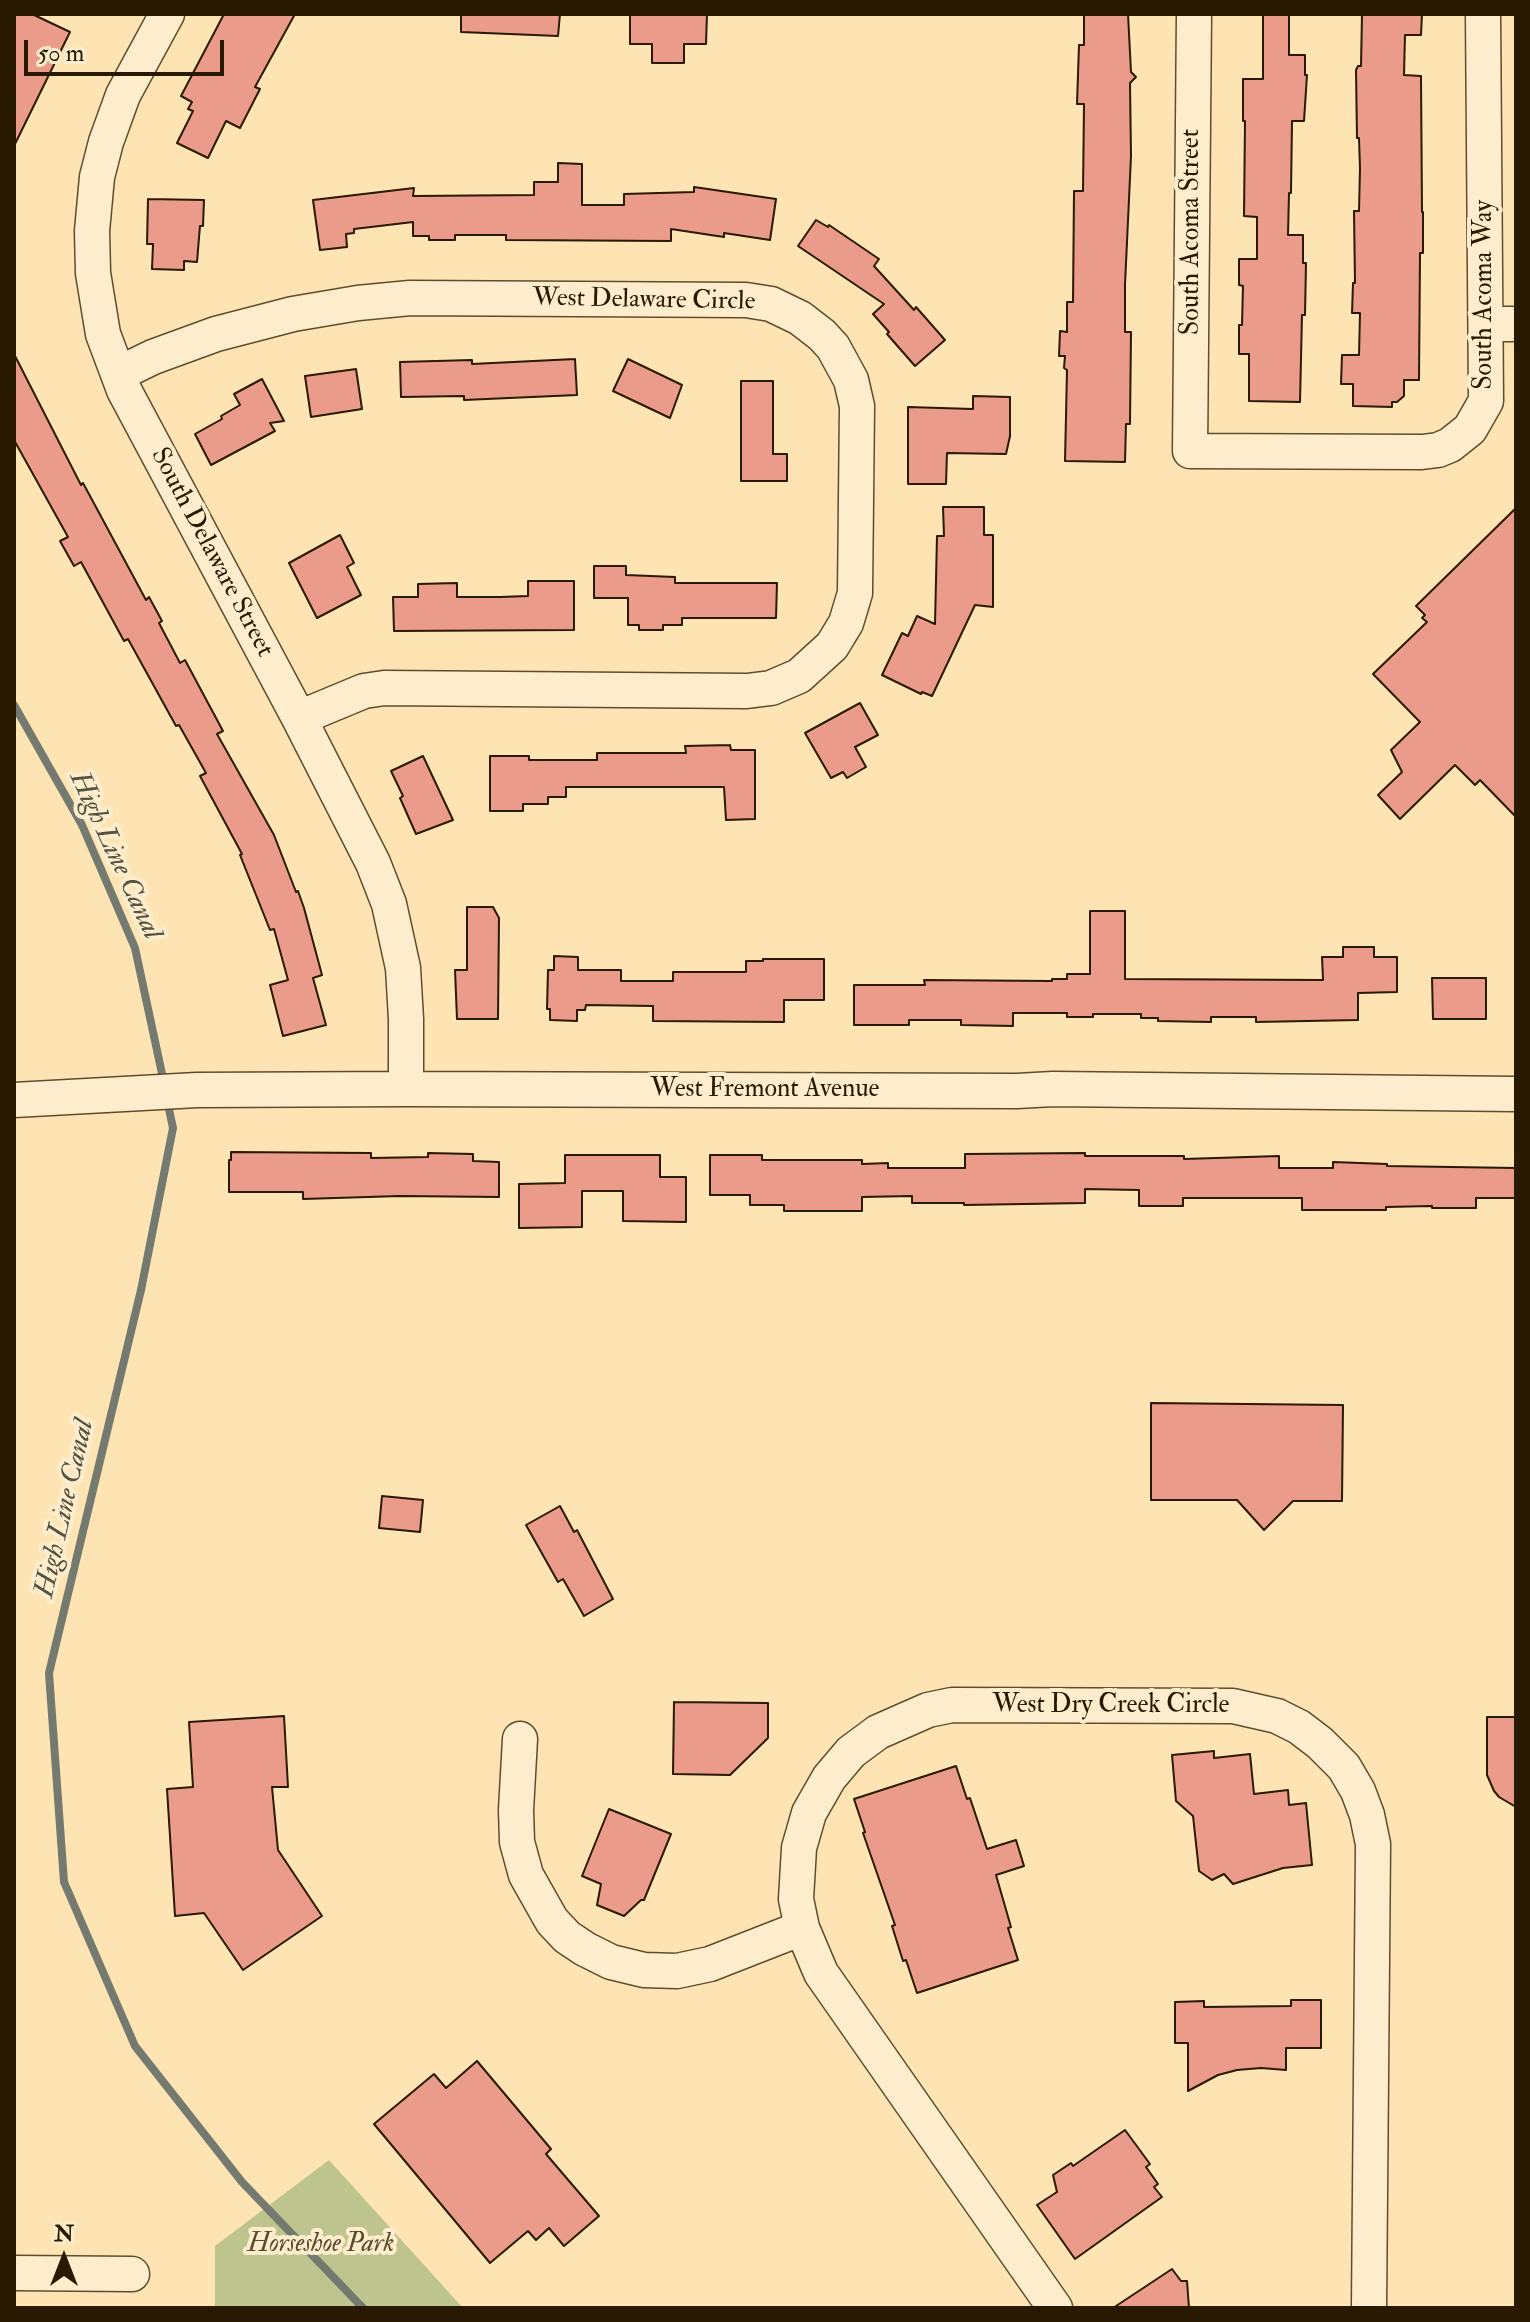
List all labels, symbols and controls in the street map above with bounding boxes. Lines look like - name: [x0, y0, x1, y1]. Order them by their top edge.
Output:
- scale bar: [28, 24, 228, 74]
- text: 50 m: [38, 38, 84, 69]
- street label: South Acoma Street: [1176, 129, 1208, 335]
- street label: South Acoma Way: [1469, 200, 1501, 390]
- street label: West Delaware Circle: [532, 283, 756, 319]
- street label: South Delaware Street: [143, 443, 279, 663]
- water label: High Line Canal: [60, 767, 168, 945]
- street label: West Fremont Avenue: [651, 1074, 879, 1106]
- water label: High Line Canal: [29, 1417, 103, 1601]
- street label: West Dry Creek Circle: [993, 1690, 1229, 1722]
- north arrow: [24, 2218, 104, 2298]
- text: N: [54, 2220, 74, 2248]
- park label: Horseshoe Park: [248, 2229, 394, 2261]

